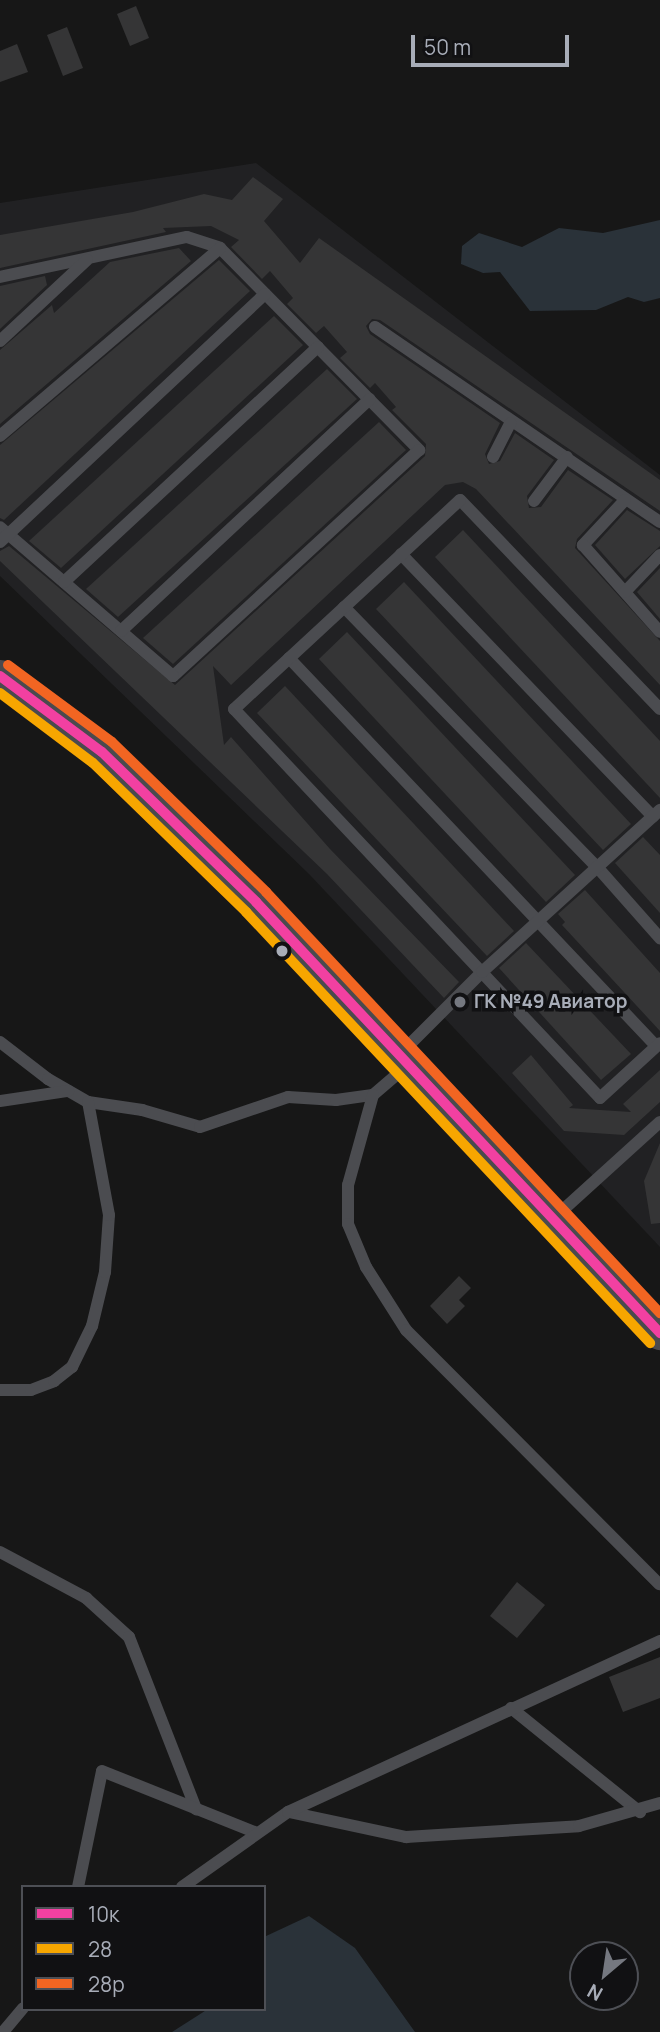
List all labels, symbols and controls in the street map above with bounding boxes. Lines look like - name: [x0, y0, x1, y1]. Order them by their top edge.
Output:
- scale bar: [415, 21, 572, 65]
- text: 50 m: [424, 33, 471, 61]
- unlabelled marker: [275, 944, 289, 958]
- place label: ГК №49 Авиатор: [474, 991, 628, 1013]
- marker: ГК №49 Авиатор: [452, 994, 468, 1010]
- legend: [21, 1885, 266, 2011]
- text: 10к: [88, 1900, 119, 1928]
- text: 28: [88, 1935, 112, 1963]
- north arrow: [569, 1941, 639, 2011]
- text: 28р: [88, 1970, 125, 1998]
- text: N: [583, 1978, 607, 2007]

